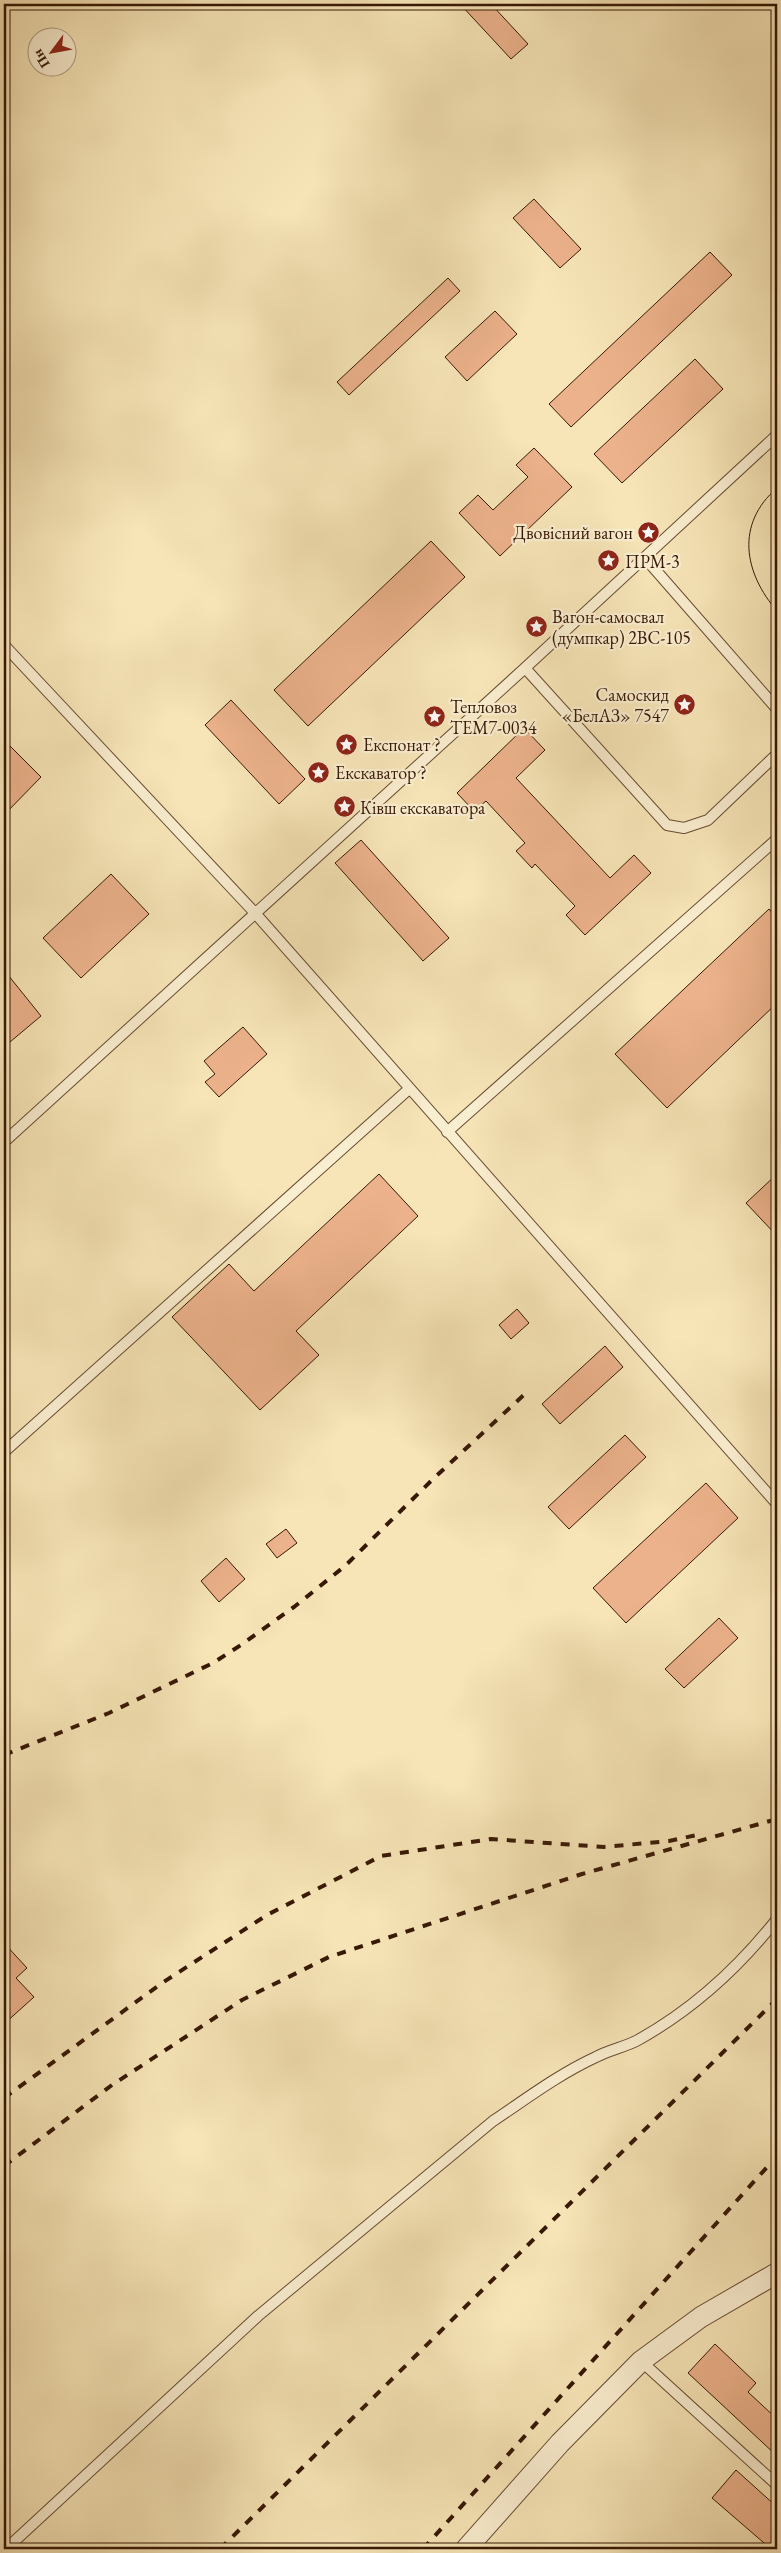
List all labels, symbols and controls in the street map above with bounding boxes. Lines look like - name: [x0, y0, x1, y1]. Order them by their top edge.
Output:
- north arrow: [28, 28, 78, 78]
- text: Пн: [28, 46, 54, 72]
- place icon: Двовісний вагон: [637, 520, 661, 544]
- place label: Двовісний вагон: [513, 521, 633, 544]
- place icon: ПРМ-3: [597, 549, 621, 573]
- place label: ПРМ-3: [625, 550, 680, 573]
- place label: Вагон-самосвал (думпкар) 2ВС-105: [552, 605, 691, 649]
- place icon: Вагон-самосвал (думпкар) 2ВС-105: [524, 614, 548, 638]
- place label: Самоскид «БелАЗ» 7547: [562, 683, 669, 727]
- place icon: Самоскид «БелАЗ» 7547: [673, 692, 697, 716]
- place label: Тепловоз ТЕМ7-0034: [450, 695, 537, 739]
- place icon: Тепловоз ТЕМ7-0034: [422, 704, 446, 728]
- place icon: Експонат ?: [335, 732, 359, 756]
- place label: Експонат ?: [363, 733, 441, 756]
- place icon: Екскаватор ?: [307, 760, 331, 784]
- place label: Екскаватор ?: [335, 761, 427, 784]
- place icon: Ківш екскаватора: [332, 795, 356, 819]
- place label: Ківш екскаватора: [360, 796, 486, 819]

